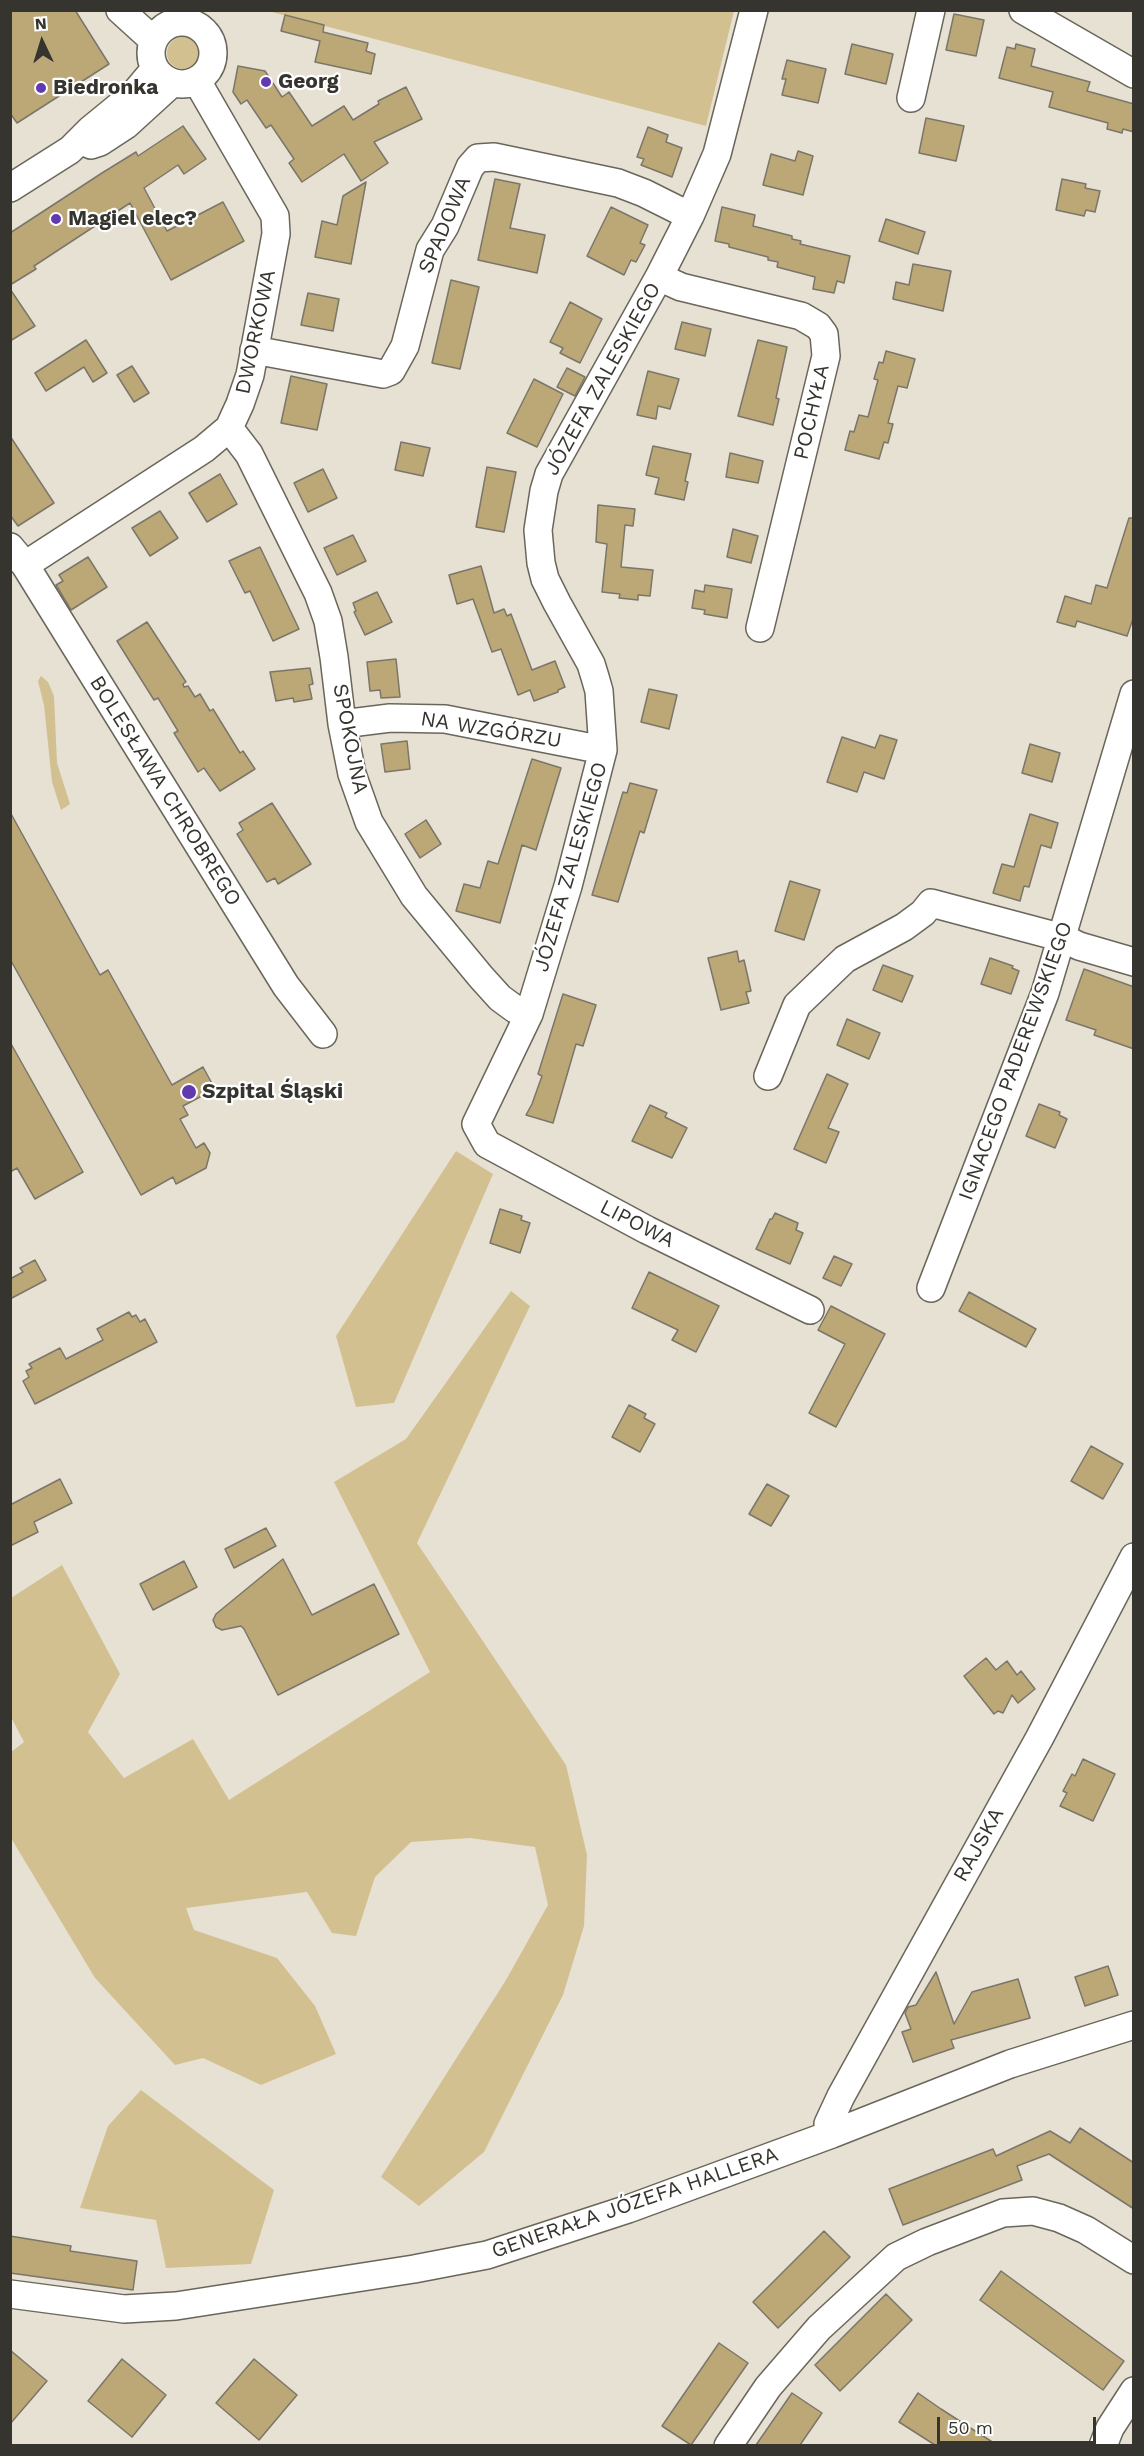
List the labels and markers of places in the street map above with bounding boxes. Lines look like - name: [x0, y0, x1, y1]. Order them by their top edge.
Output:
- place label: Georg: [278, 69, 339, 95]
- place label: Biedronka: [53, 75, 158, 101]
- marker: Georg: [259, 75, 273, 89]
- marker: Biedronka: [34, 81, 48, 95]
- place label: Magiel elec?: [68, 206, 197, 232]
- marker: Magiel elec?: [49, 212, 63, 226]
- place label: Szpital Śląski: [202, 1079, 343, 1105]
- marker: Szpital Śląski: [180, 1083, 198, 1101]

